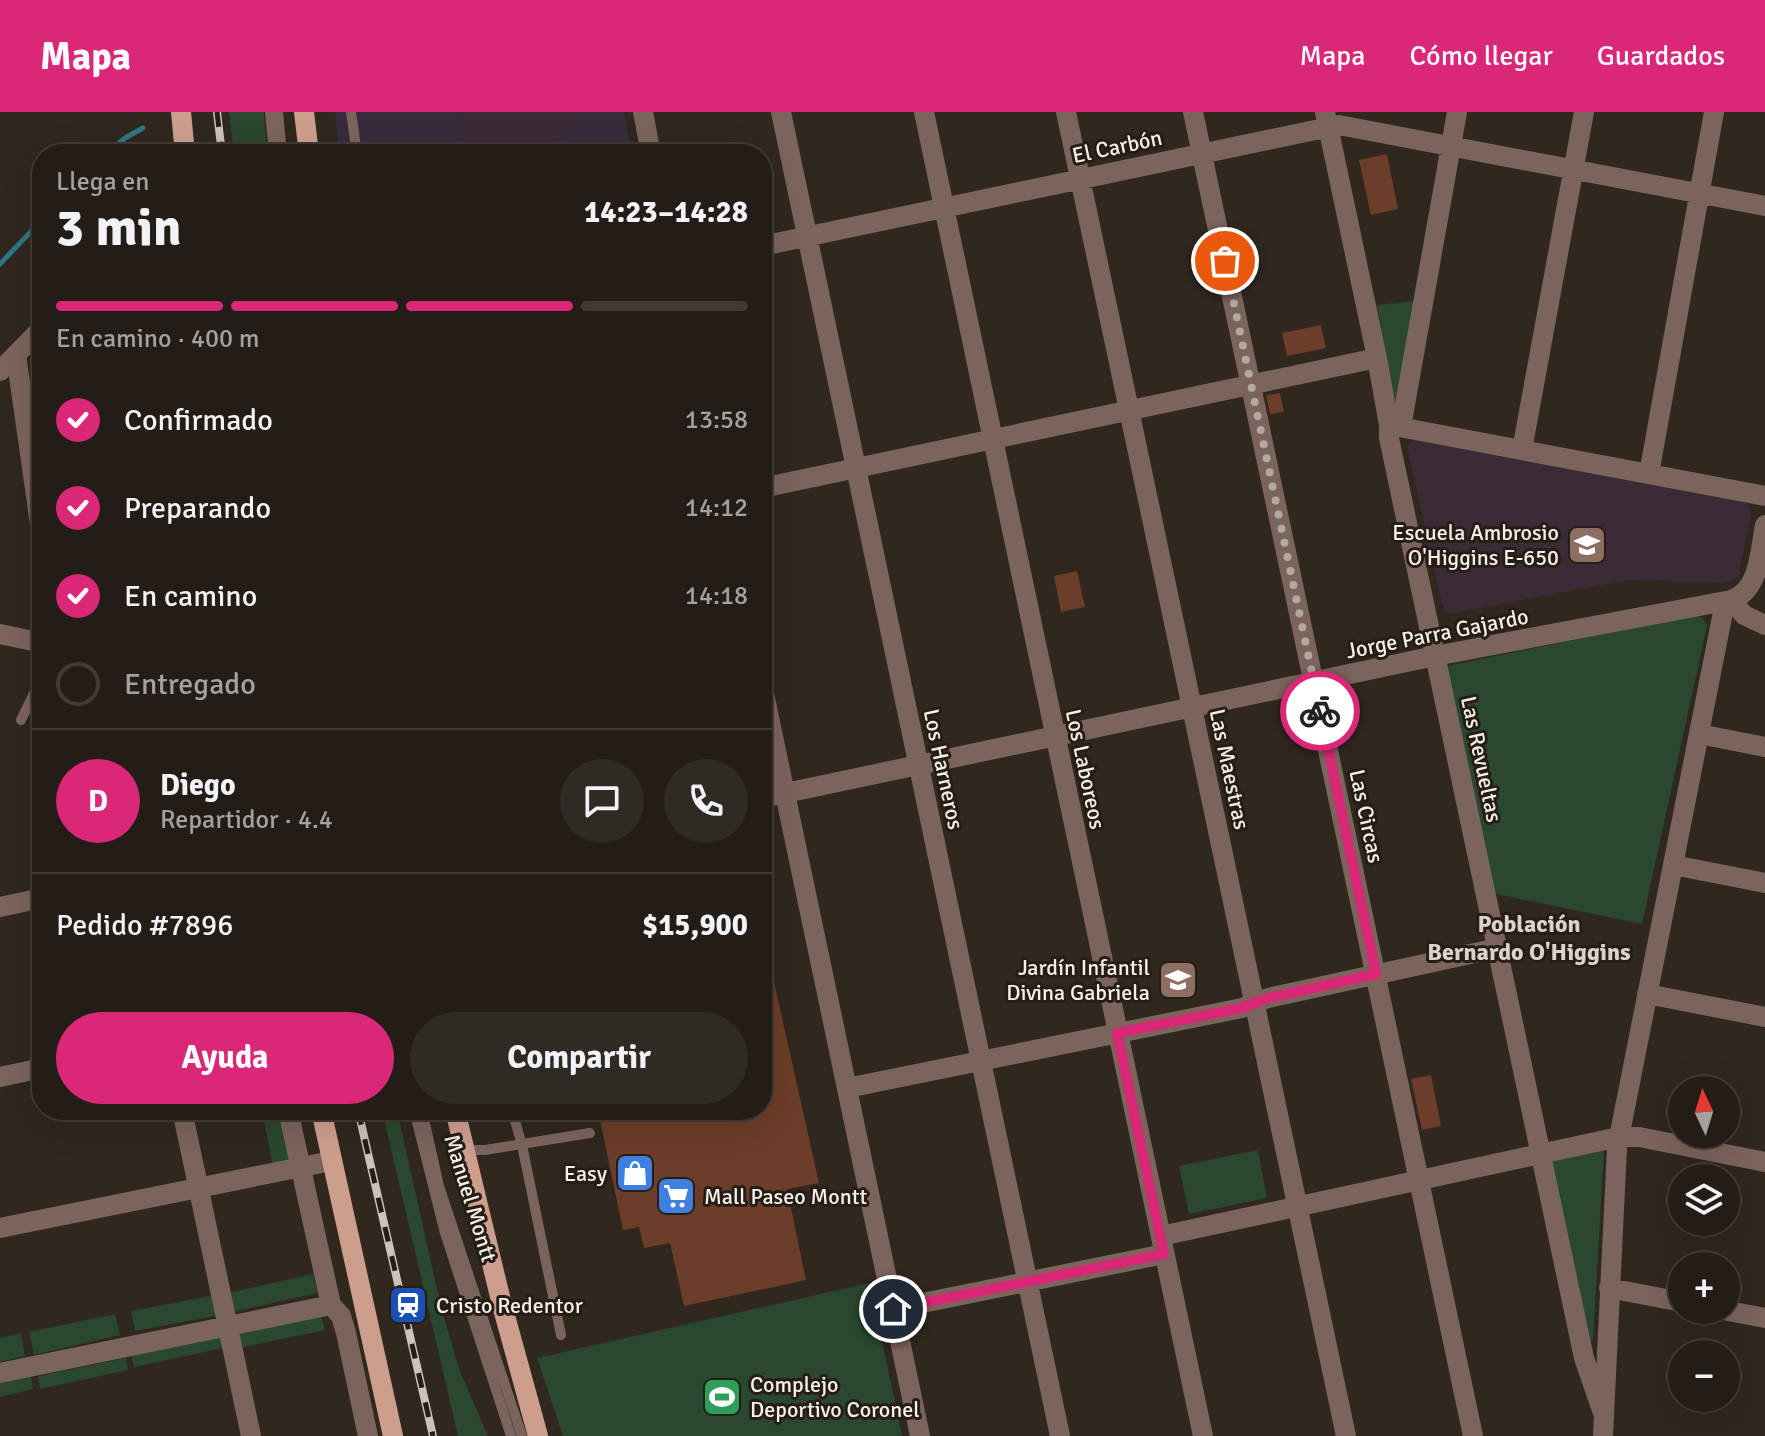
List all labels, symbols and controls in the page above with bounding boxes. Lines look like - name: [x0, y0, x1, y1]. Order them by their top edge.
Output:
- text: Mapa: [40, 33, 131, 80]
- text: Mapa: [1300, 39, 1365, 73]
- text: Cómo llegar: [1409, 39, 1553, 73]
- text: Guardados: [1597, 39, 1725, 73]
- street label: El Carbón: [1070, 124, 1165, 169]
- text: Llega en: [56, 166, 150, 198]
- text: 14:23–14:28: [584, 194, 748, 231]
- text: 3 min: [56, 196, 182, 260]
- pin: [1191, 227, 1259, 295]
- icon: bag: [1203, 239, 1247, 283]
- text: En camino · 400 m: [56, 323, 259, 355]
- icon: check: [56, 398, 100, 442]
- text: Confirmado: [124, 402, 273, 439]
- text: 13:58: [685, 404, 748, 436]
- icon: check: [56, 486, 100, 530]
- text: Preparando: [124, 490, 271, 527]
- text: 14:12: [685, 492, 748, 524]
- place label: Escuela Ambrosio O'Higgins E-650: [1392, 519, 1559, 571]
- school or university icon: Escuela Ambrosio O'Higgins E-650: [1566, 524, 1608, 566]
- icon: check: [56, 574, 100, 618]
- text: En camino: [124, 578, 257, 615]
- text: 14:18: [685, 580, 748, 612]
- street label: Jorge Parra Gajardo: [1343, 603, 1531, 664]
- text: Entregado: [124, 666, 256, 703]
- courier: [1280, 671, 1360, 751]
- icon: bike: [1298, 689, 1342, 733]
- street label: Las Revueltas: [1455, 694, 1508, 825]
- street label: Los Harneros: [918, 706, 969, 832]
- street label: Las Maestras: [1204, 706, 1255, 832]
- street label: Los Laboreos: [1060, 707, 1111, 832]
- button: chat: [560, 759, 644, 843]
- button: phone: [664, 759, 748, 843]
- text: Diego: [160, 767, 236, 804]
- street label: Las Circas: [1343, 767, 1390, 865]
- text: D: [88, 783, 108, 820]
- text: Repartidor · 4.4: [160, 804, 333, 836]
- text: Pedido #7896: [56, 907, 233, 944]
- text: $15,900: [642, 907, 748, 944]
- district label: Población Bernardo O'Higgins: [1427, 909, 1631, 967]
- place label: Jardín Infantil Divina Gabriela: [1006, 954, 1150, 1006]
- school or university icon: Jardín Infantil Divina Gabriela: [1157, 959, 1199, 1001]
- button: Ayuda: [56, 1012, 394, 1104]
- button: Compartir: [410, 1012, 748, 1104]
- north arrow: [1668, 1076, 1740, 1148]
- map controls: [1668, 1076, 1740, 1412]
- street label: Manuel Montt: [438, 1131, 503, 1265]
- shop icon: Easy: [614, 1152, 656, 1194]
- place label: Easy: [564, 1160, 608, 1187]
- button: layers: [1668, 1164, 1740, 1236]
- supermarket icon: Mall Paseo Montt: [655, 1175, 697, 1217]
- place label: Mall Paseo Montt: [704, 1183, 867, 1210]
- button: +: [1668, 1252, 1740, 1324]
- pin: [859, 1275, 927, 1343]
- station icon: Cristo Redentor: [387, 1284, 429, 1326]
- icon: home: [871, 1287, 915, 1331]
- place label: Cristo Redentor: [436, 1292, 583, 1319]
- button: −: [1668, 1340, 1740, 1412]
- place label: Complejo Deportivo Coronel: [750, 1371, 920, 1423]
- sports icon: Complejo Deportivo Coronel: [701, 1376, 743, 1418]

